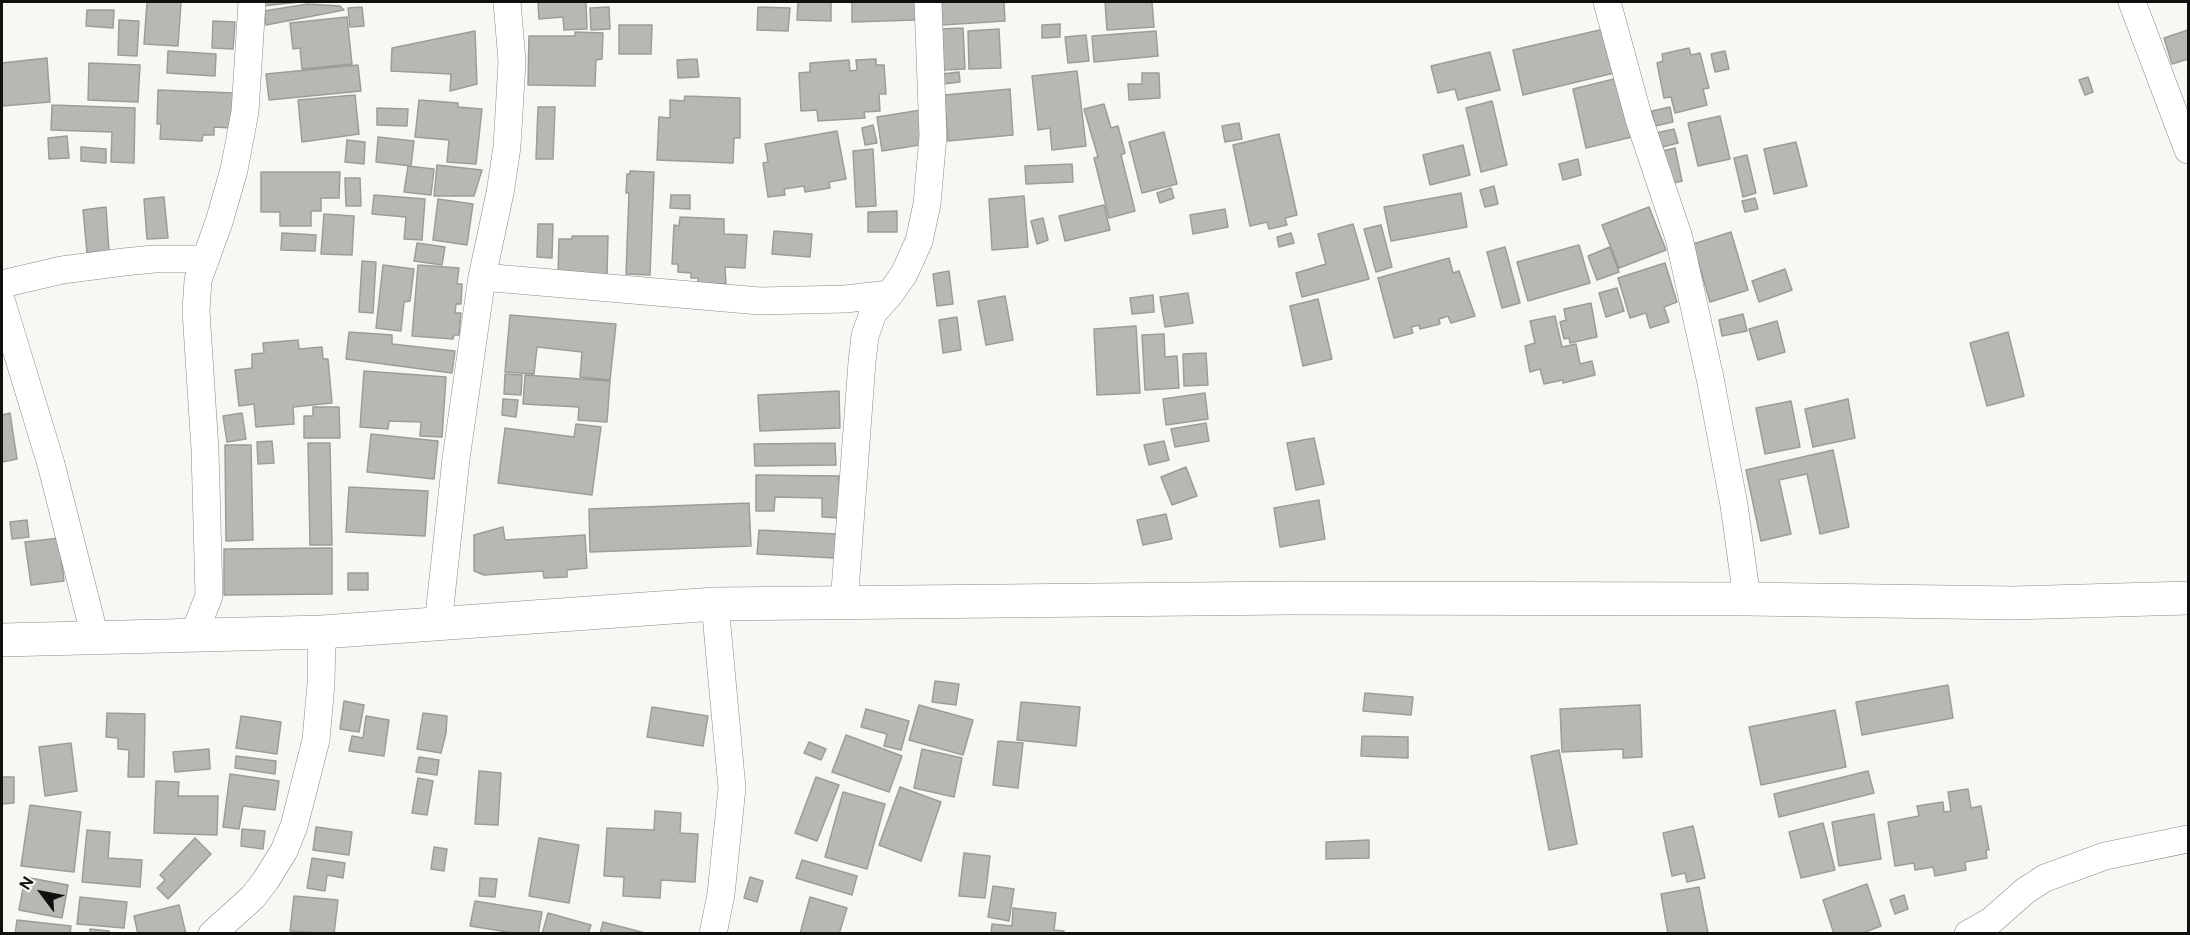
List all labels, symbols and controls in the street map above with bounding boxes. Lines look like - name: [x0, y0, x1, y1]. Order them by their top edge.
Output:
- north arrow: [12, 863, 72, 923]
- text: N: [14, 873, 38, 894]

